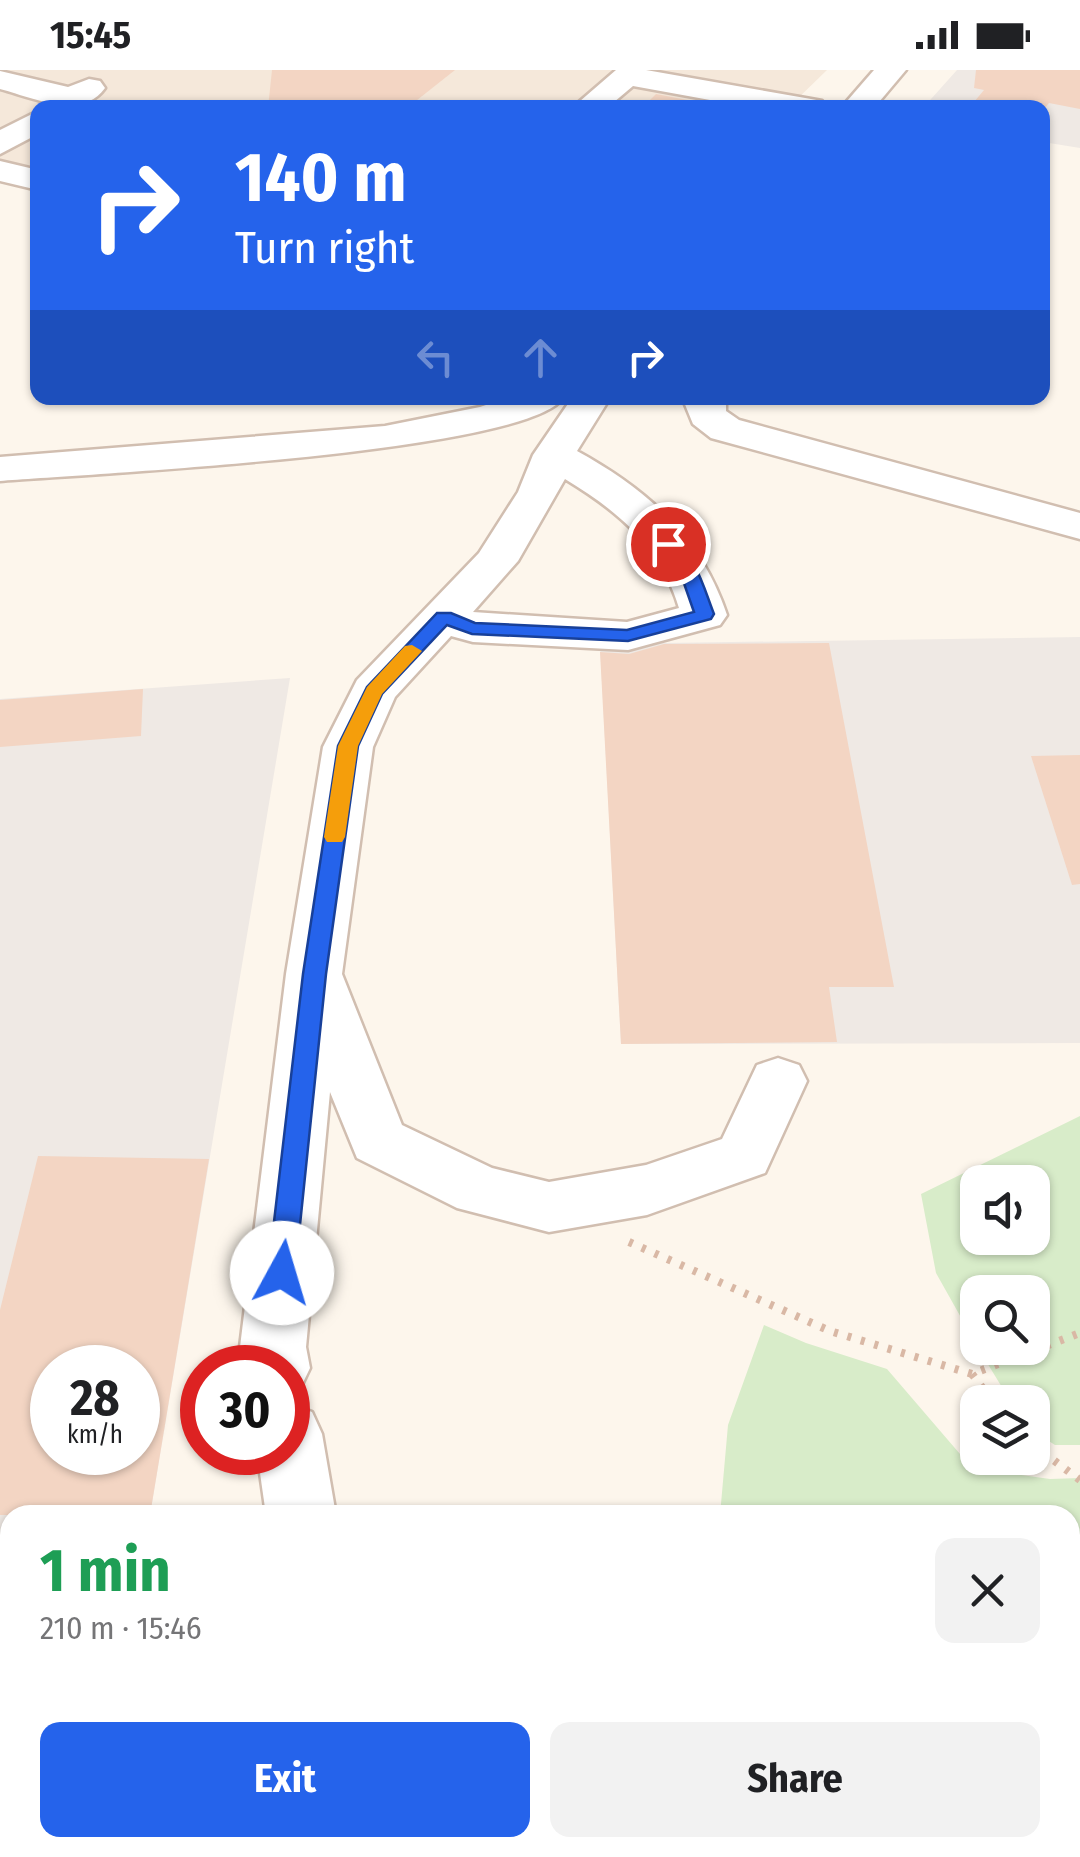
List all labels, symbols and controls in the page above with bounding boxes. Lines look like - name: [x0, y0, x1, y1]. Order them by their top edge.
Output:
- text: 15:45: [50, 12, 131, 58]
- text: 140 m: [235, 136, 407, 220]
- icon: right: [70, 140, 200, 270]
- text: Turn right: [235, 221, 414, 275]
- icon: left: [408, 330, 463, 385]
- icon: ahead: [513, 330, 568, 385]
- icon: right: [618, 330, 673, 385]
- pin: [626, 502, 711, 587]
- icon: arrive: [641, 517, 696, 572]
- map controls: [960, 1165, 1050, 1475]
- button: sound: [960, 1165, 1050, 1255]
- position arrow: [230, 1221, 334, 1325]
- button: search: [960, 1275, 1050, 1365]
- speed limit sign: 30: [180, 1345, 310, 1475]
- text: 28: [70, 1368, 120, 1428]
- button: layers: [960, 1385, 1050, 1475]
- text: km/h: [67, 1420, 123, 1450]
- text: 1 min: [40, 1535, 171, 1607]
- button: close: [935, 1538, 1040, 1643]
- text: 210 m · 15:46: [40, 1609, 202, 1647]
- button: Exit: [40, 1722, 530, 1837]
- button: Share: [550, 1722, 1040, 1837]

